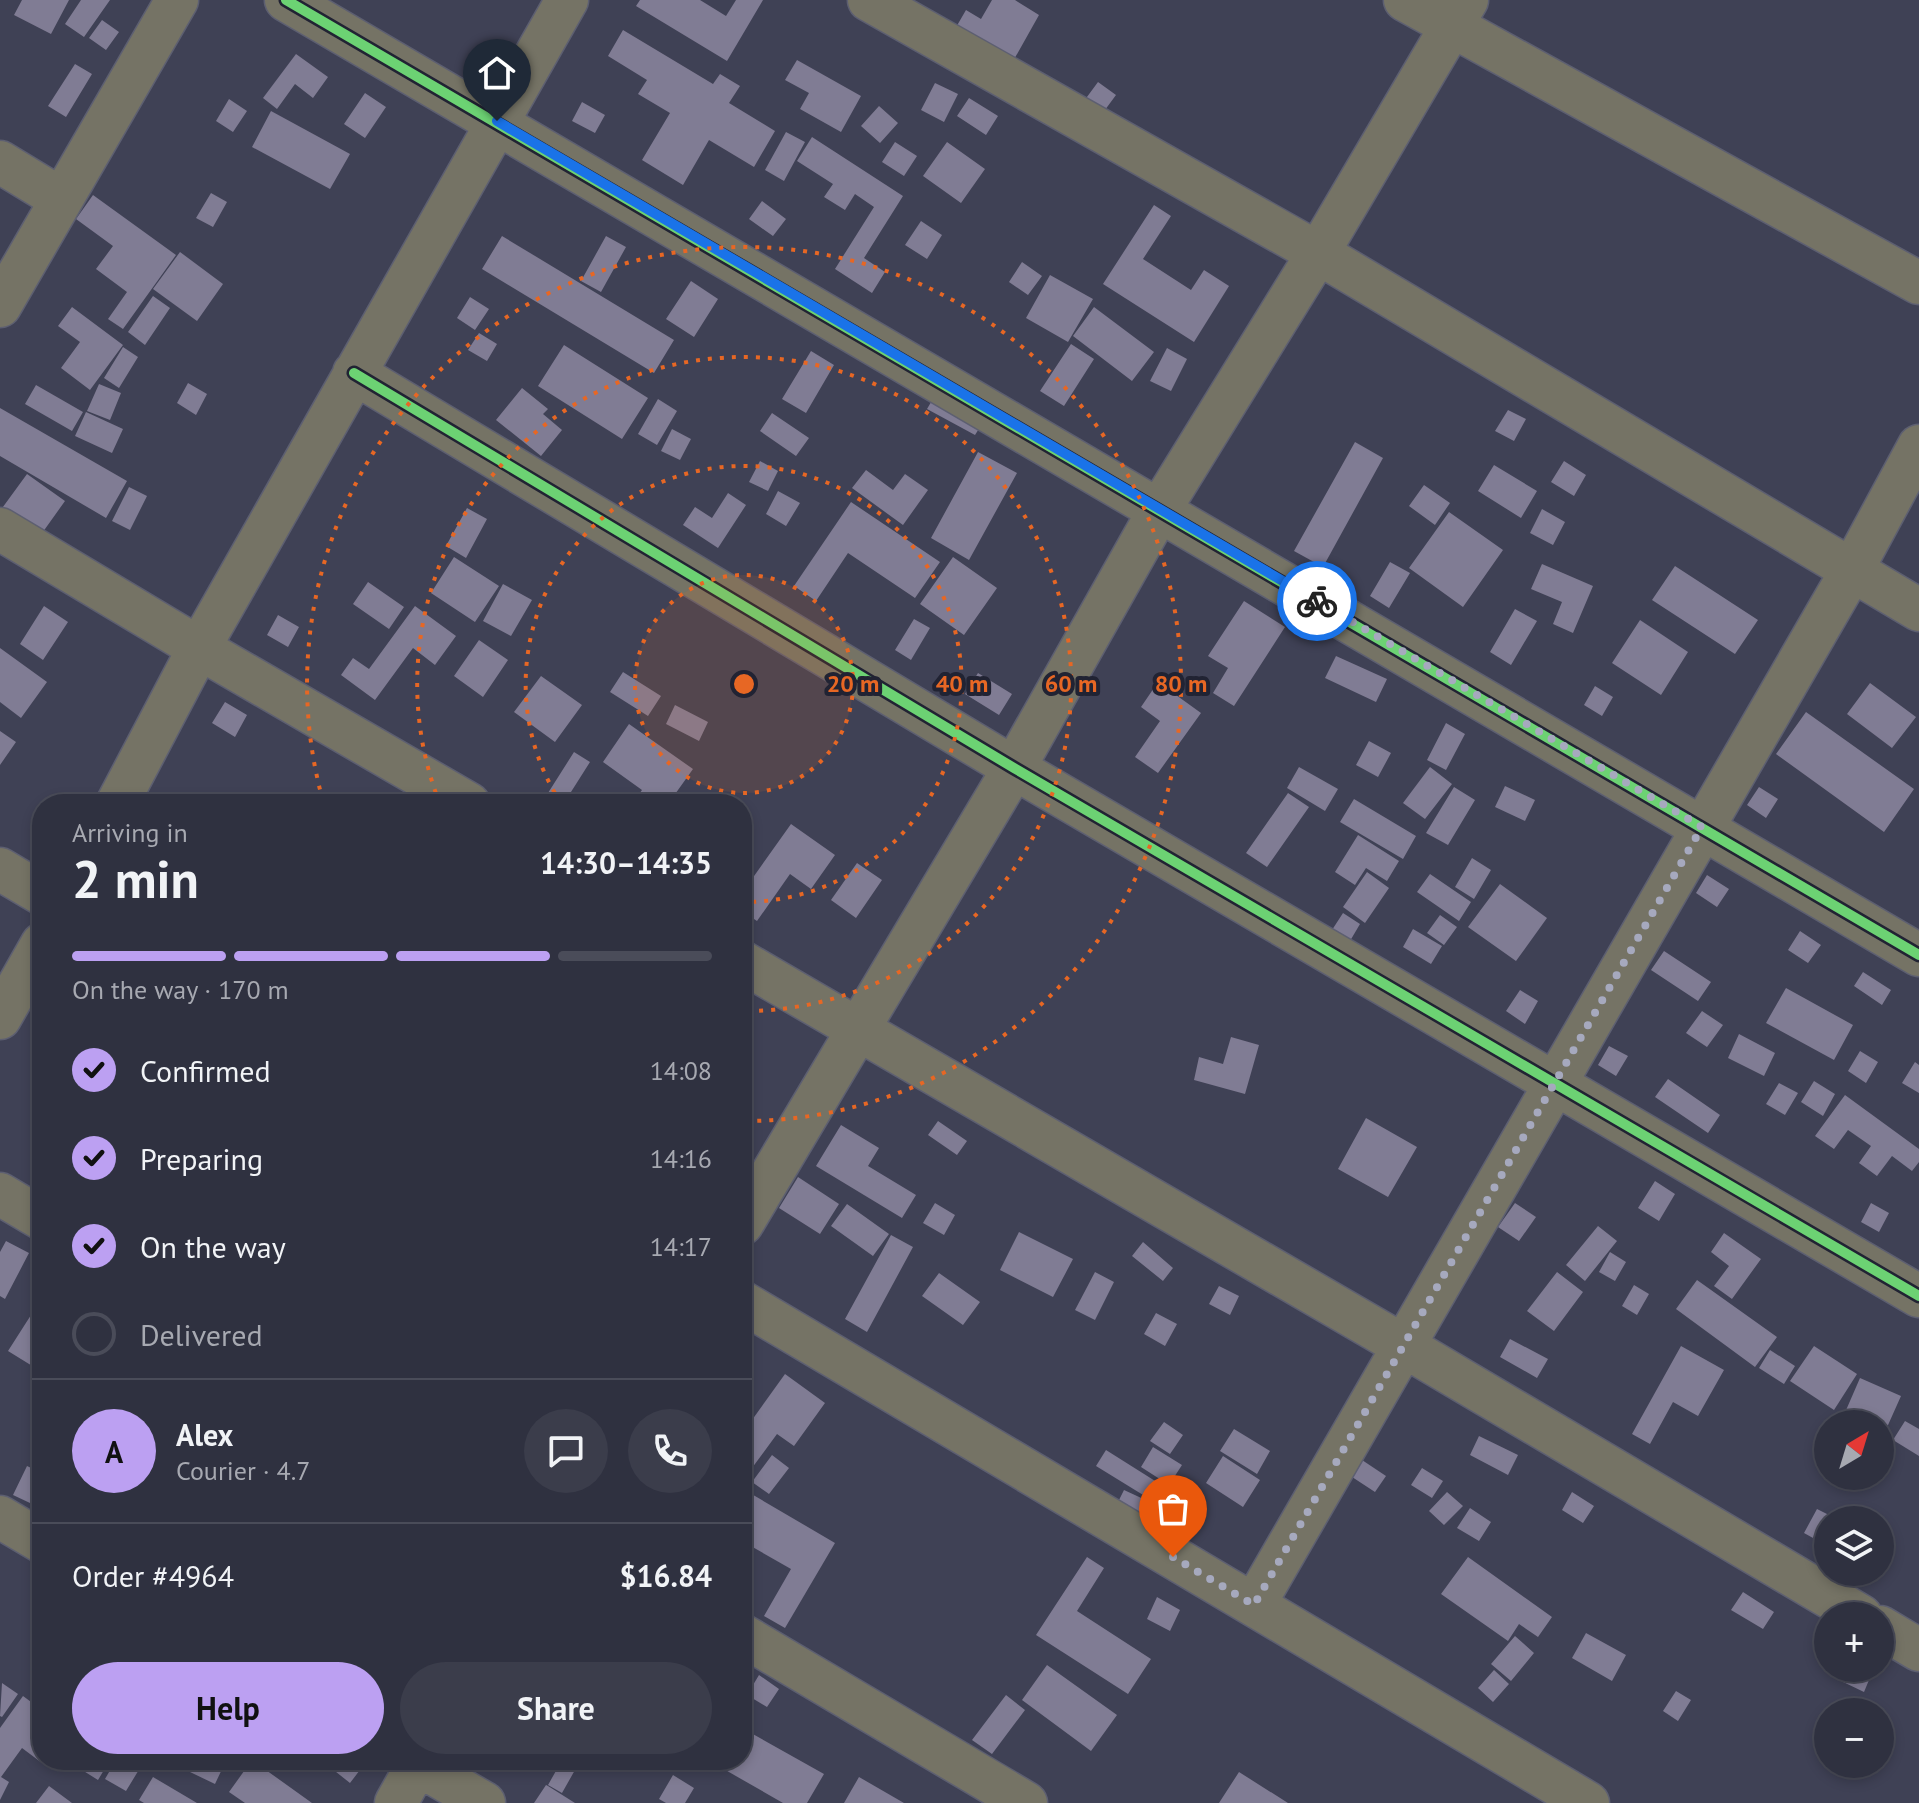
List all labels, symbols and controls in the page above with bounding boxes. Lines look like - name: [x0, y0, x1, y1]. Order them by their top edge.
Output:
- pin: [463, 39, 531, 121]
- icon: home: [475, 51, 519, 95]
- courier: [1277, 561, 1357, 641]
- icon: bike: [1295, 579, 1339, 623]
- text: 20 m: [827, 668, 879, 699]
- text: 40 m: [936, 668, 988, 699]
- text: 60 m: [1045, 668, 1097, 699]
- text: 80 m: [1155, 668, 1207, 699]
- centre of rings: [730, 670, 758, 698]
- text: Arriving in: [72, 816, 188, 849]
- text: 14:30–14:35: [540, 843, 712, 882]
- text: 2 min: [72, 845, 199, 912]
- text: On the way · 170 m: [72, 973, 289, 1006]
- icon: check: [72, 1048, 116, 1092]
- text: Confirmed: [140, 1051, 271, 1090]
- text: 14:08: [650, 1054, 712, 1087]
- icon: check: [72, 1136, 116, 1180]
- text: Preparing: [140, 1139, 263, 1178]
- text: 14:16: [650, 1142, 712, 1175]
- icon: check: [72, 1224, 116, 1268]
- text: On the way: [140, 1227, 286, 1266]
- text: 14:17: [650, 1230, 712, 1263]
- text: Delivered: [140, 1315, 263, 1354]
- button: chat: [524, 1409, 608, 1493]
- button: phone: [628, 1409, 712, 1493]
- north arrow: [1814, 1410, 1894, 1490]
- map controls: [1814, 1410, 1894, 1778]
- text: Alex: [176, 1415, 233, 1454]
- text: A: [105, 1432, 123, 1471]
- text: Courier · 4.7: [176, 1454, 310, 1487]
- pin: [1139, 1475, 1207, 1557]
- icon: bag: [1151, 1487, 1195, 1531]
- button: layers: [1814, 1506, 1894, 1586]
- text: Order #4964: [72, 1556, 234, 1595]
- text: $16.84: [620, 1556, 712, 1595]
- button: +: [1814, 1602, 1894, 1682]
- button: Help: [72, 1662, 384, 1754]
- button: Share: [400, 1662, 712, 1754]
- button: −: [1814, 1698, 1894, 1778]

